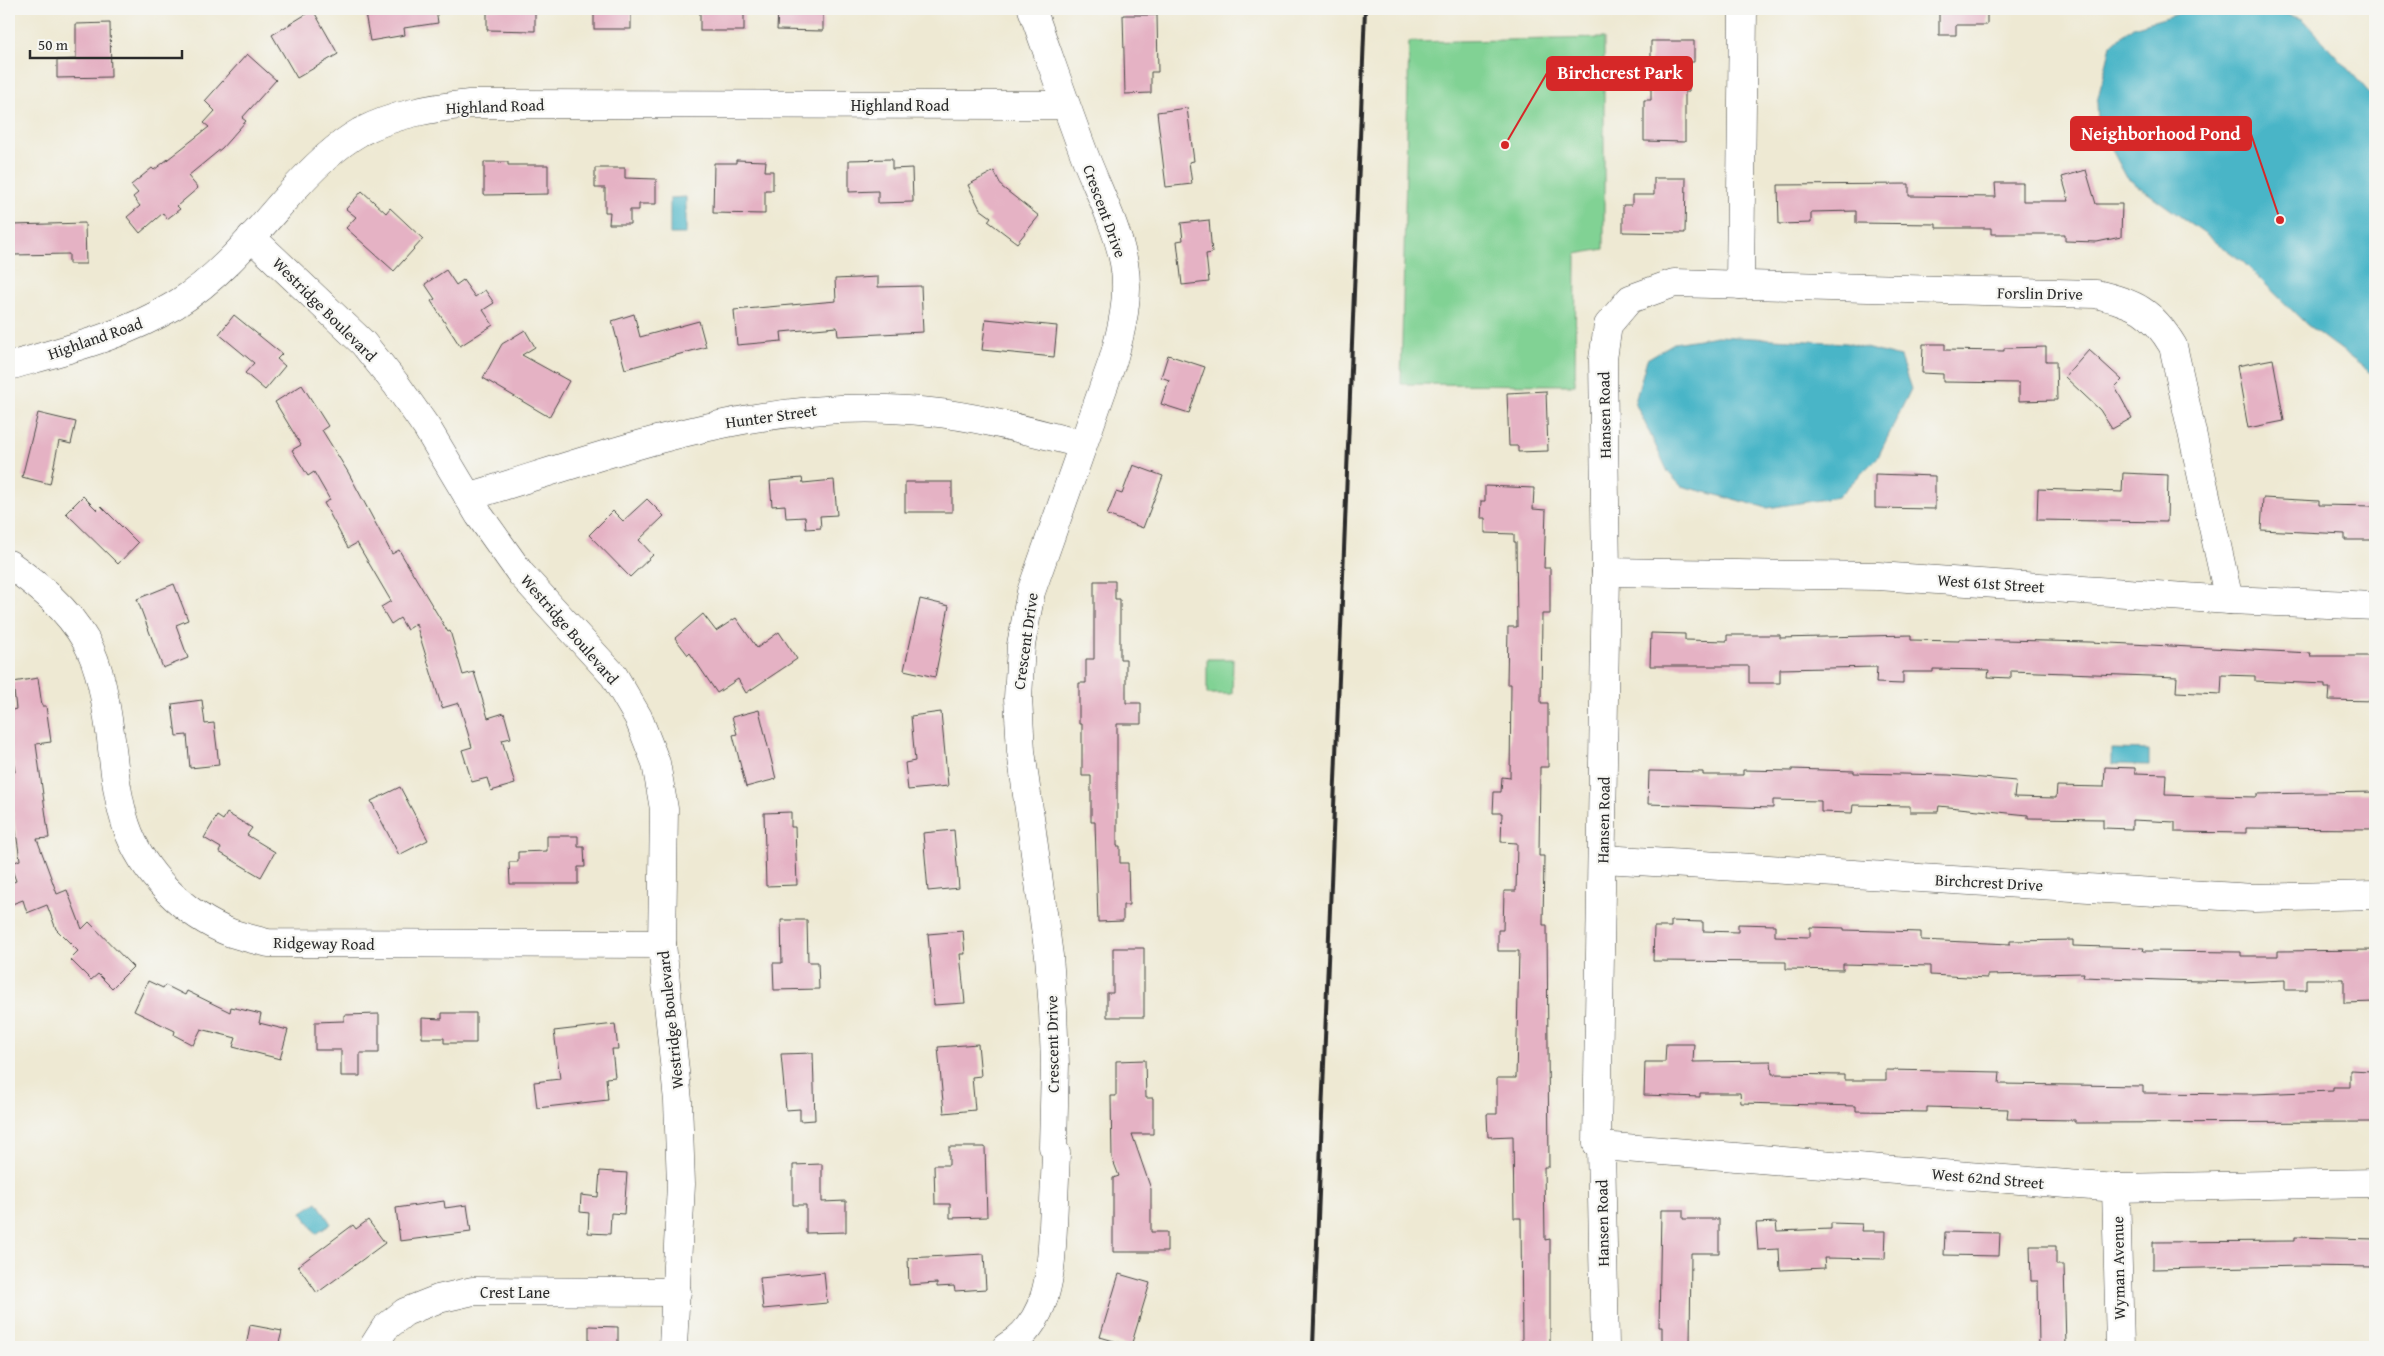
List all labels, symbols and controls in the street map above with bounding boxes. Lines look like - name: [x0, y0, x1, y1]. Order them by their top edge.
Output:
- scale bar: [30, 28, 182, 60]
- text: 50 m: [38, 34, 69, 55]
- callout: Birchcrest Park: [1547, 57, 1692, 90]
- text: Birchcrest Park: [1557, 59, 1683, 86]
- street label: Highland Road: [445, 92, 545, 120]
- street label: Highland Road: [851, 93, 950, 117]
- callout: Neighborhood Pond: [2071, 117, 2251, 150]
- text: Neighborhood Pond: [2081, 120, 2241, 147]
- street label: Crescent Drive: [1077, 161, 1133, 261]
- street label: Westridge Boulevard: [267, 251, 383, 367]
- street label: Forslin Drive: [1997, 280, 2083, 306]
- street label: Highland Road: [44, 310, 146, 365]
- street label: Hansen Road: [1591, 371, 1617, 459]
- street label: Hunter Street: [724, 398, 819, 434]
- street label: West 61st Street: [1937, 567, 2046, 599]
- street label: Westridge Boulevard: [515, 569, 625, 690]
- street label: Crescent Drive: [1006, 591, 1044, 691]
- street label: Hansen Road: [1590, 776, 1616, 864]
- street label: Birchcrest Drive: [1934, 867, 2044, 897]
- street label: Ridgeway Road: [273, 930, 375, 956]
- street label: Westridge Boulevard: [651, 949, 689, 1090]
- street label: Crescent Drive: [1039, 995, 1065, 1093]
- street label: West 62nd Street: [1931, 1161, 2046, 1195]
- street label: Hansen Road: [1589, 1179, 1615, 1267]
- street label: Wyman Avenue: [2105, 1216, 2131, 1320]
- street label: Crest Lane: [480, 1280, 550, 1304]

